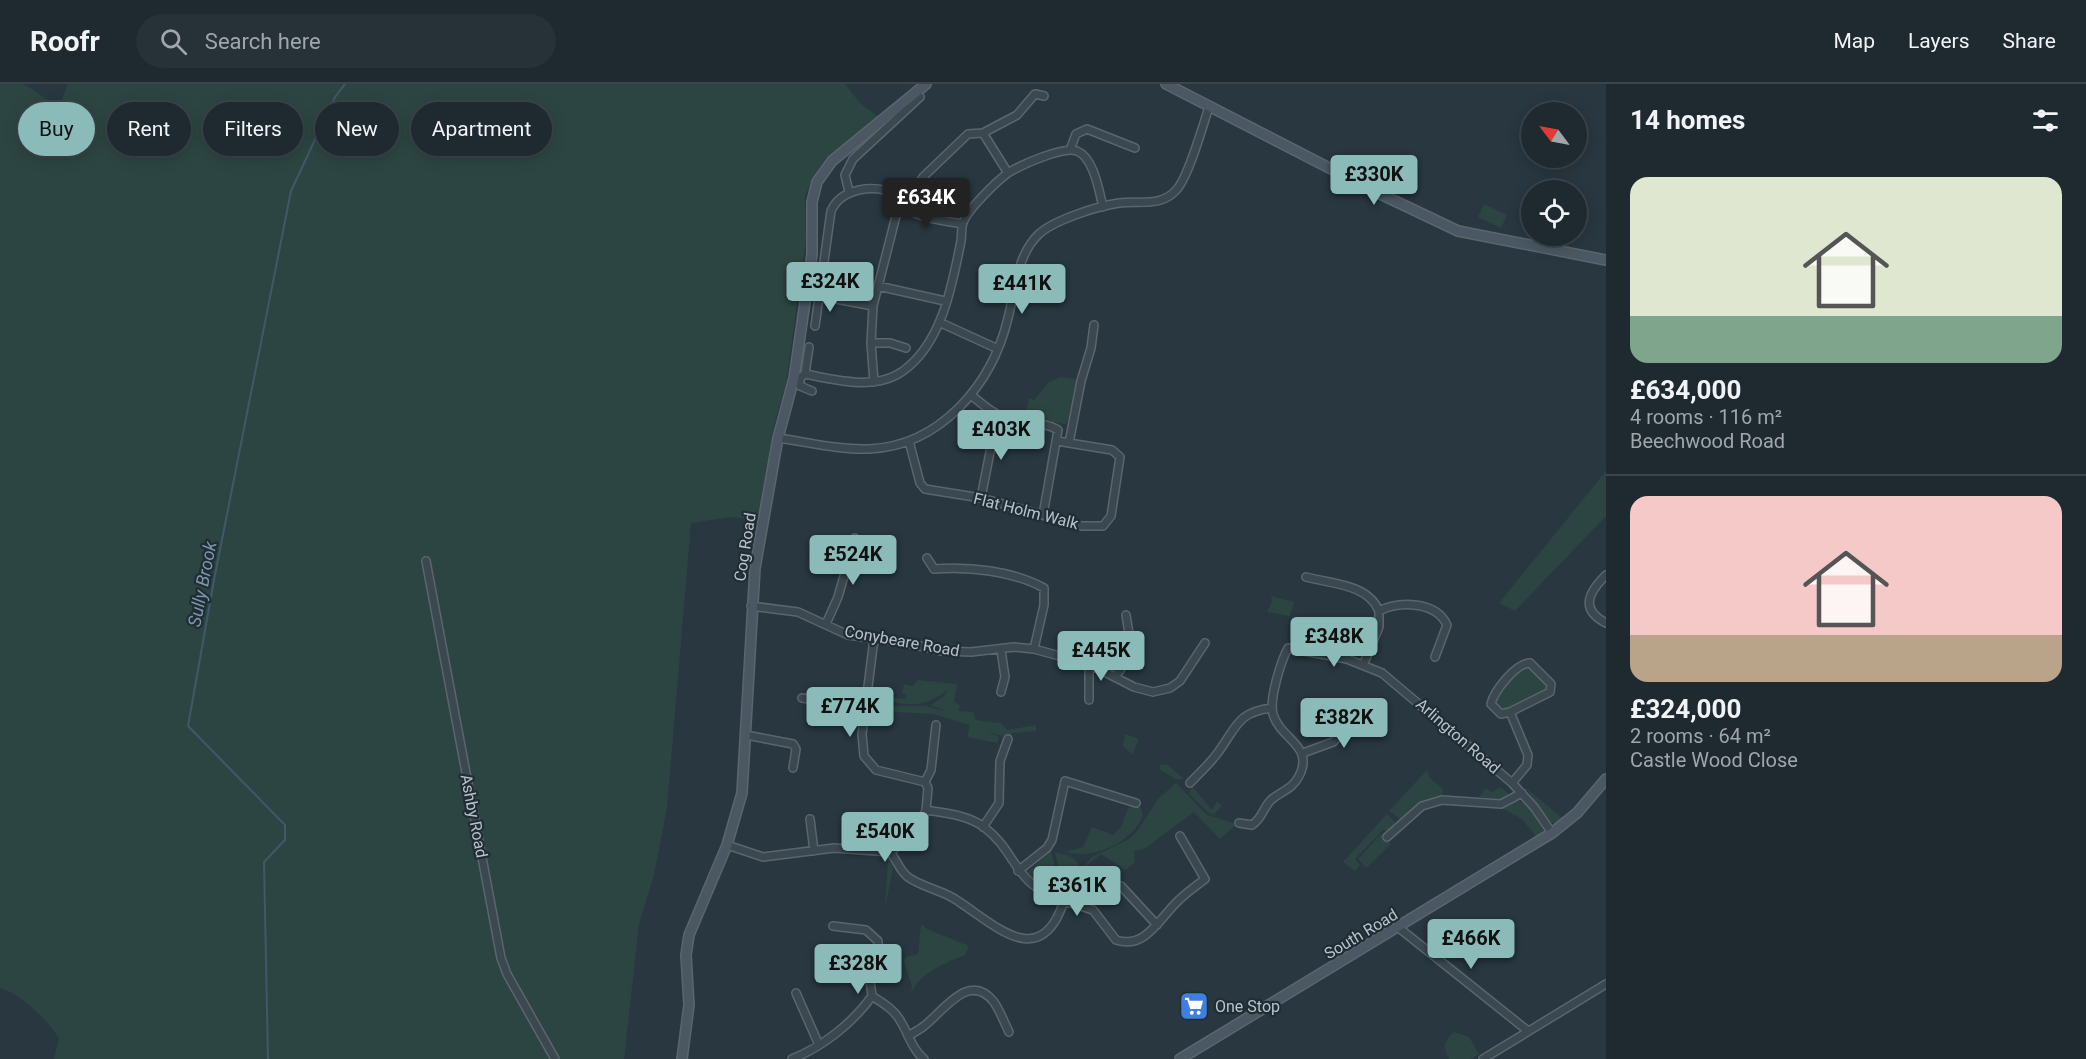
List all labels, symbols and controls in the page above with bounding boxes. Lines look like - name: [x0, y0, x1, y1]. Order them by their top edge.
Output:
- search box: [136, 14, 556, 68]
- text: Roofr: [30, 25, 100, 58]
- icon: search: [157, 25, 190, 58]
- text: Search here: [205, 29, 321, 54]
- text: Map: [1833, 29, 1875, 53]
- text: Layers: [1908, 29, 1969, 53]
- text: Share: [2002, 29, 2056, 53]
- chip: Buy: [18, 102, 95, 156]
- chip: Rent: [107, 102, 191, 156]
- chip: Filters: [203, 102, 303, 156]
- chip: New: [315, 102, 399, 156]
- chip: Apartment: [411, 102, 552, 156]
- north arrow: [1521, 102, 1587, 168]
- map controls: [1521, 102, 1587, 246]
- icon: filters: [2029, 104, 2062, 137]
- text: 14 homes: [1630, 105, 1745, 135]
- pin: £330K: [1332, 155, 1416, 206]
- text: £330K: [1344, 162, 1404, 186]
- pin: £634K: [884, 178, 968, 229]
- button: locate: [1521, 180, 1587, 246]
- text: £634K: [896, 185, 956, 209]
- icon: home: [1792, 216, 1900, 324]
- pin: £324K: [788, 262, 872, 313]
- pin: £441K: [980, 264, 1064, 315]
- text: £324K: [800, 269, 860, 293]
- text: £441K: [992, 271, 1052, 295]
- text: £634,000: [1630, 375, 1741, 405]
- text: 4 rooms · 116 m²: [1630, 405, 1782, 429]
- pin: £403K: [959, 410, 1043, 461]
- text: £403K: [971, 417, 1031, 441]
- text: Beechwood Road: [1630, 429, 1785, 453]
- street label: Flat Holm Walk: [971, 489, 1081, 533]
- street label: Cog Road: [730, 511, 760, 583]
- pin: £524K: [811, 535, 895, 586]
- icon: home: [1792, 535, 1900, 643]
- water label: Sully Brook: [183, 538, 221, 628]
- text: £524K: [823, 542, 883, 566]
- pin: £348K: [1292, 617, 1376, 668]
- street label: Conybeare Road: [843, 622, 961, 660]
- text: £348K: [1304, 624, 1364, 648]
- pin: £445K: [1059, 631, 1143, 682]
- text: £445K: [1071, 638, 1131, 662]
- pin: £774K: [808, 687, 892, 738]
- text: £774K: [820, 694, 880, 718]
- street label: Arlington Road: [1412, 694, 1504, 778]
- text: £324,000: [1630, 694, 1741, 724]
- pin: £382K: [1302, 698, 1386, 749]
- text: £382K: [1314, 705, 1374, 729]
- text: 2 rooms · 64 m²: [1630, 724, 1771, 748]
- text: Castle Wood Close: [1630, 748, 1798, 772]
- street label: Ashby Road: [457, 773, 491, 859]
- pin: £540K: [843, 812, 927, 863]
- text: £540K: [855, 819, 915, 843]
- pin: £361K: [1035, 866, 1119, 917]
- text: £361K: [1047, 873, 1107, 897]
- street label: South Road: [1321, 905, 1401, 963]
- pin: £466K: [1429, 919, 1513, 970]
- text: £466K: [1441, 926, 1501, 950]
- pin: £328K: [816, 944, 900, 995]
- text: £328K: [828, 951, 888, 975]
- supermarket icon: One Stop: [1178, 990, 1210, 1022]
- place label: One Stop: [1215, 997, 1280, 1016]

